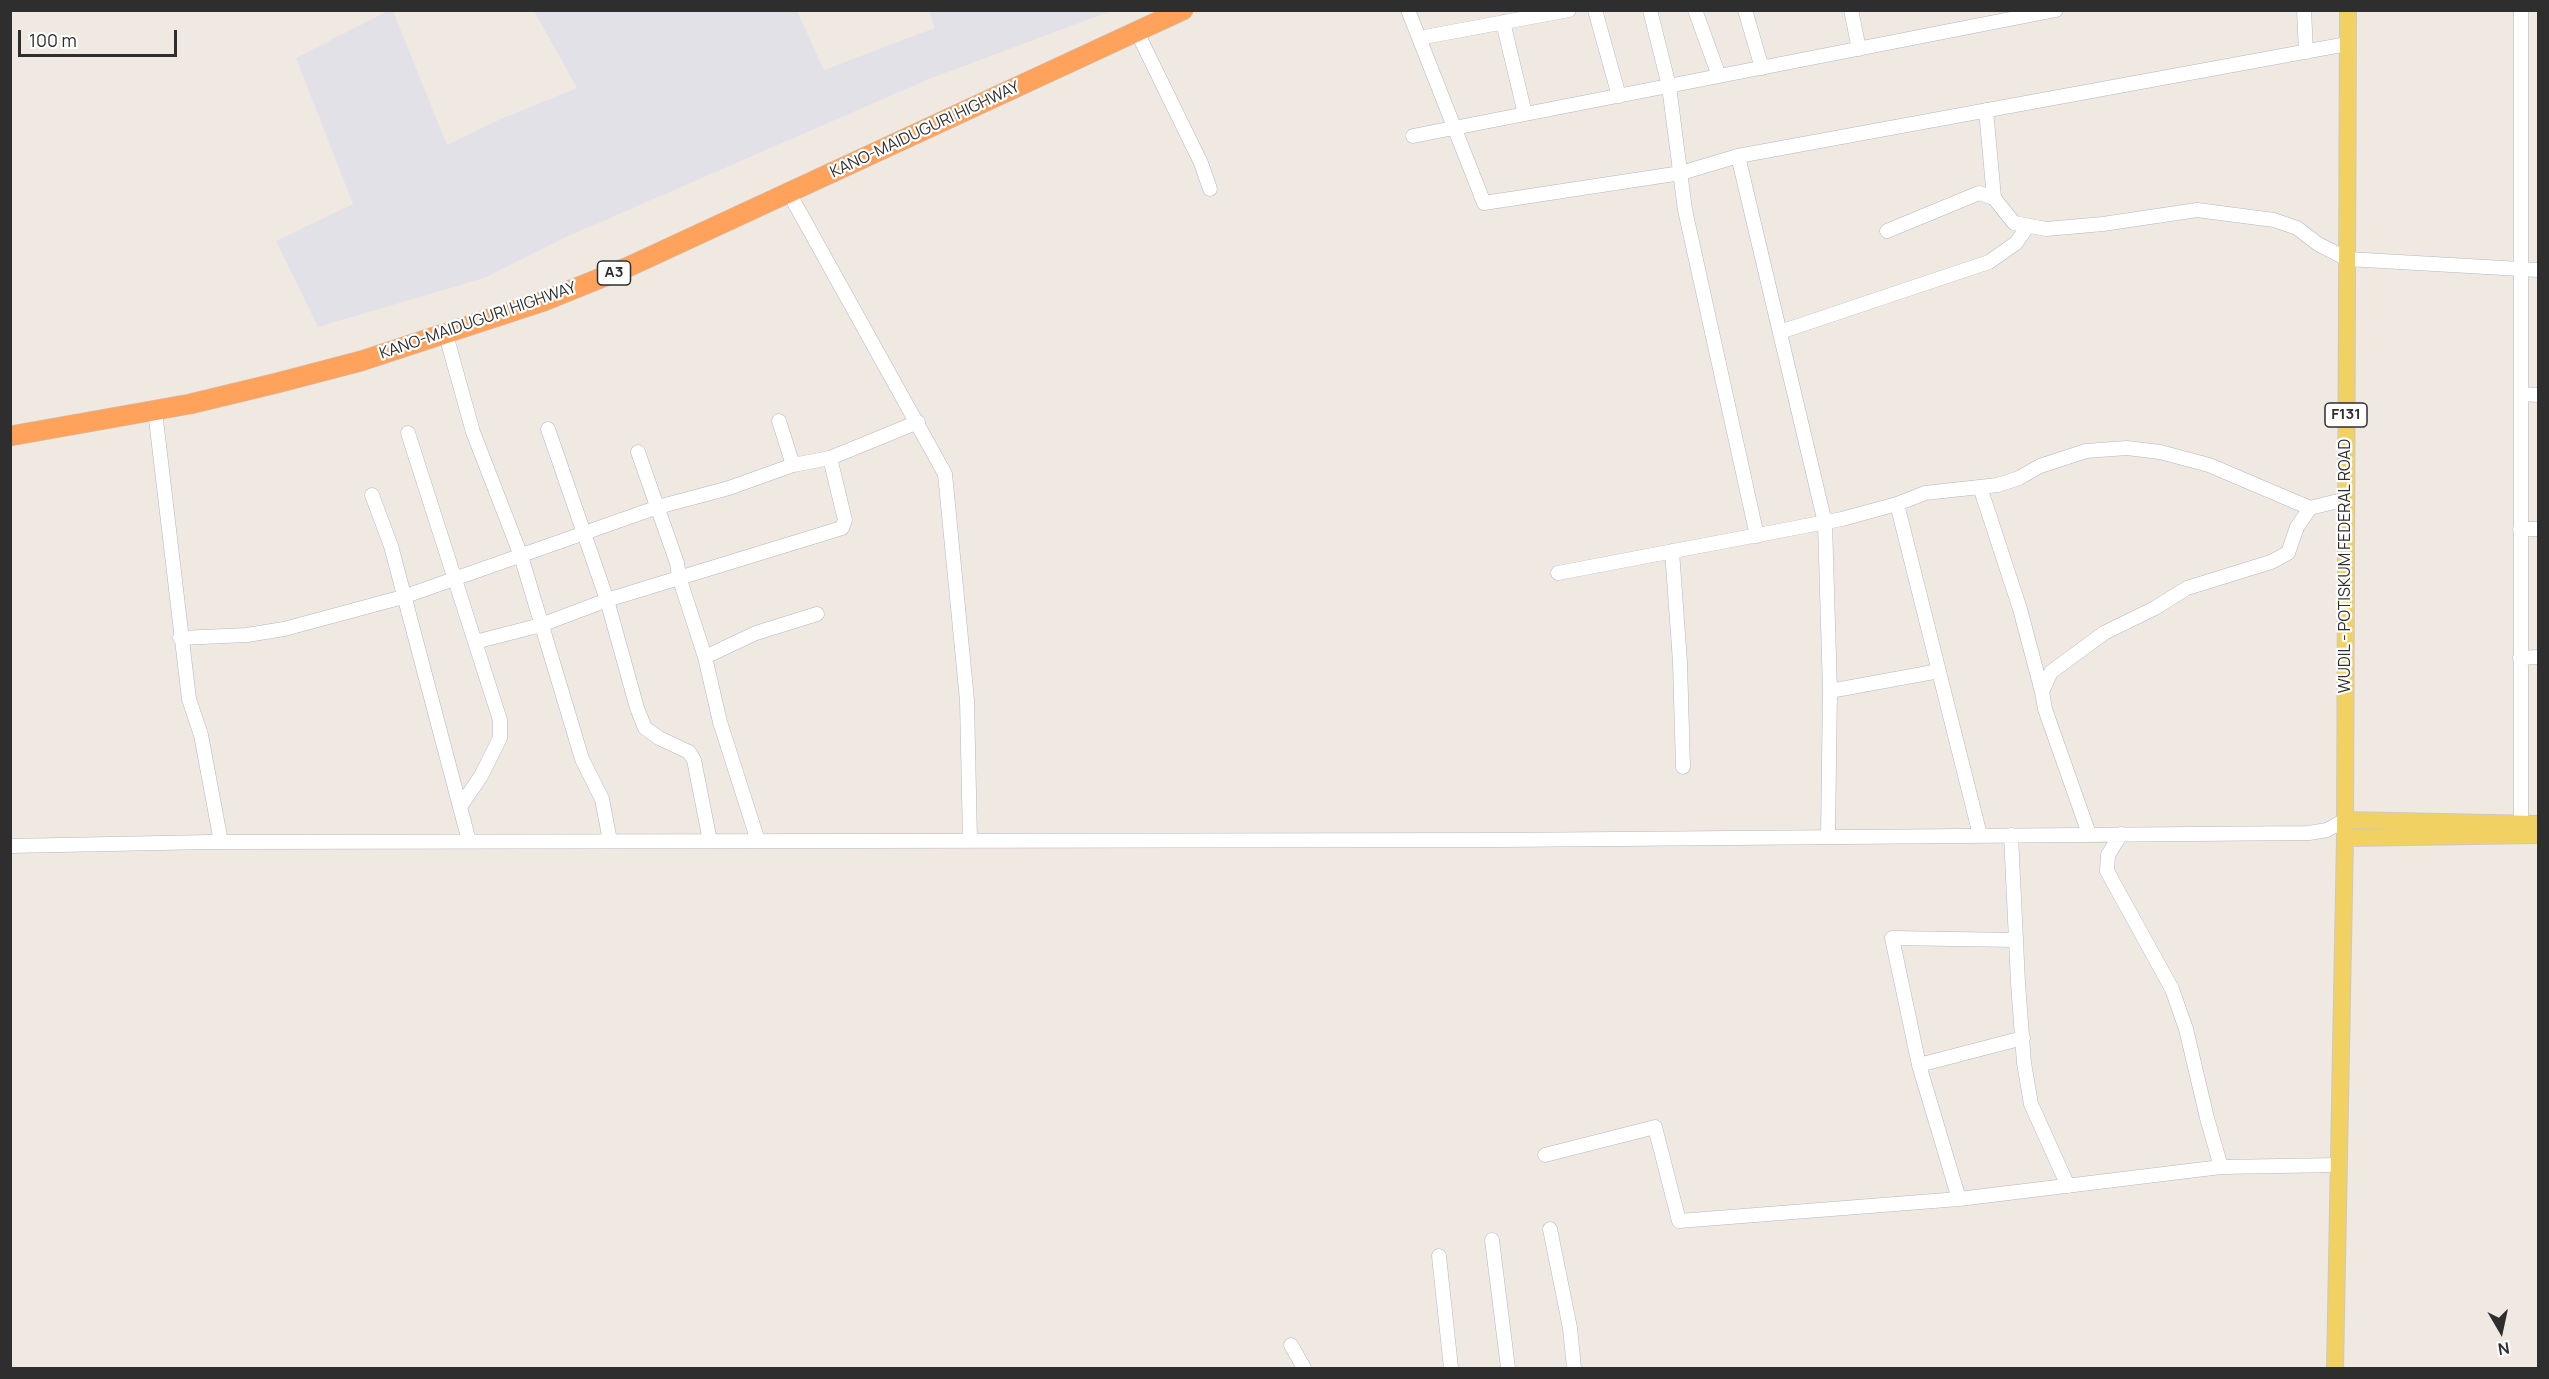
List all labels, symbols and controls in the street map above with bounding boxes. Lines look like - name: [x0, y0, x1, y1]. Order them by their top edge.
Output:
- scale bar: [21, 18, 180, 56]
- text: 100 m: [29, 28, 77, 52]
- street label: KANO-MAIDUGURI HIGHWAY: [827, 78, 1023, 182]
- road number: A3: [598, 261, 630, 285]
- street label: KANO-MAIDUGURI HIGHWAY: [377, 278, 579, 364]
- road number: F131: [2325, 403, 2367, 427]
- street label: WUDIL - POTISKUM FEDERAL ROAD: [2336, 439, 2356, 693]
- north arrow: [2471, 1301, 2531, 1361]
- text: N: [2496, 1337, 2511, 1361]

